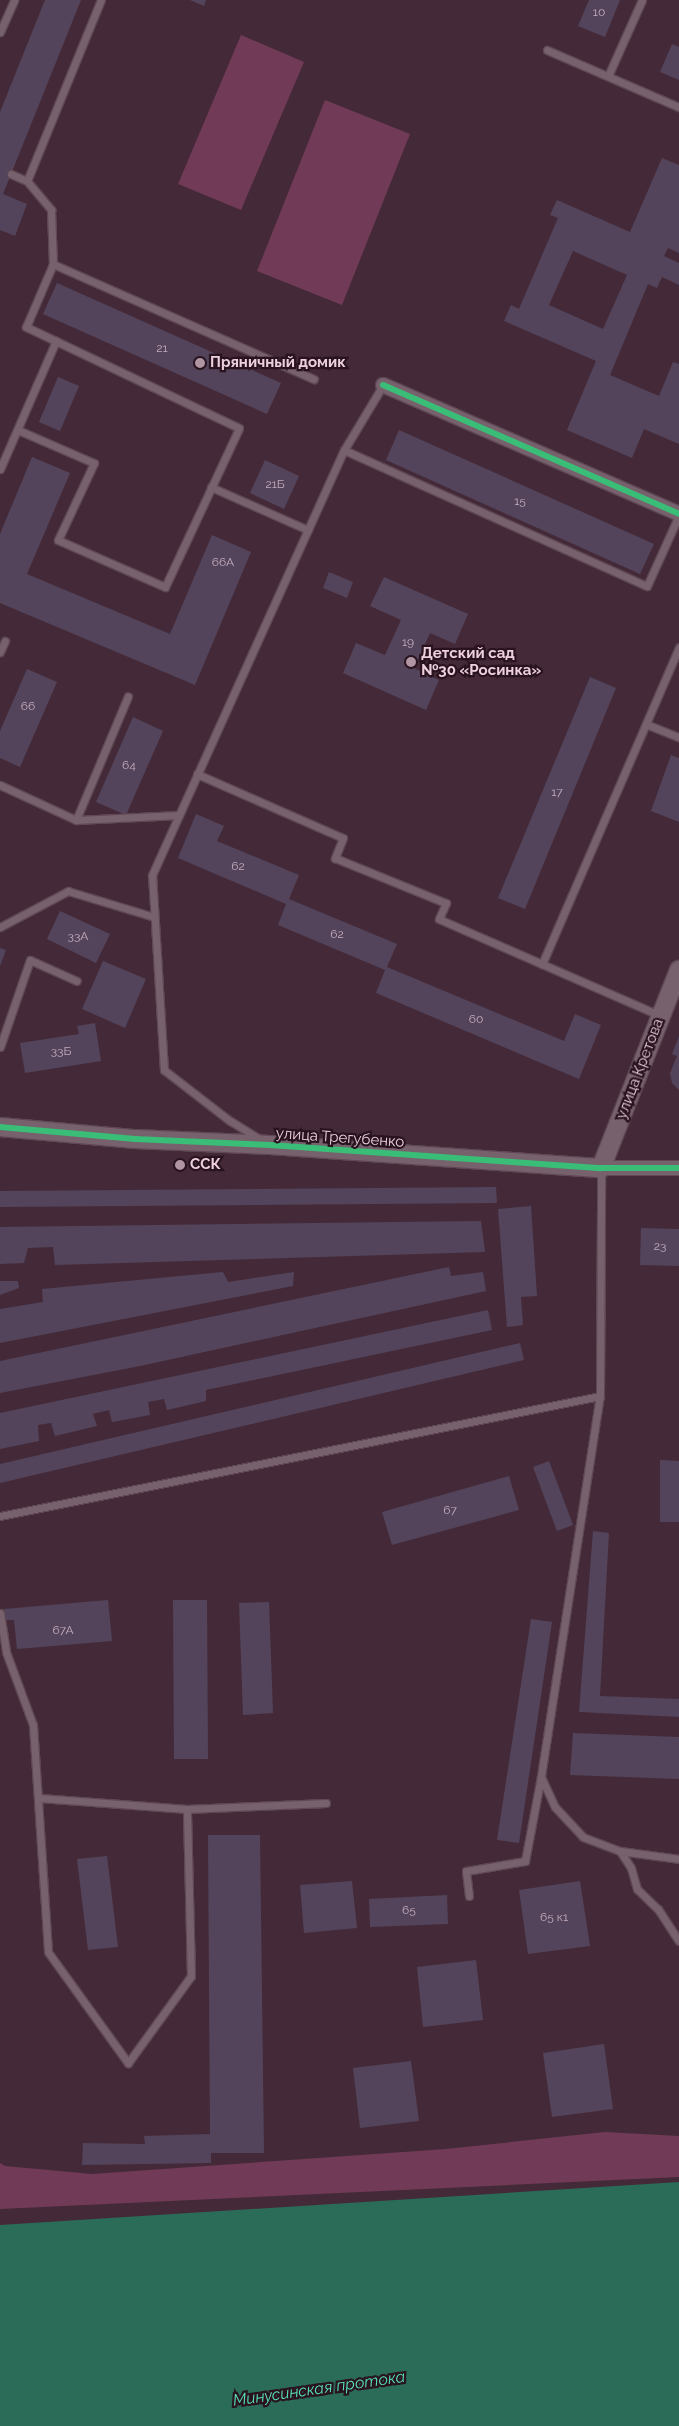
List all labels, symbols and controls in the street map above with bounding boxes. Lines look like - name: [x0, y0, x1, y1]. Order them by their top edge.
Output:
- house number: 10: [593, 6, 605, 20]
- house number: 21: [156, 342, 168, 356]
- place label: Пряничный домик: [210, 354, 346, 372]
- marker: Пряничный домик: [194, 357, 206, 369]
- house number: 21Б: [265, 478, 285, 492]
- house number: 15: [514, 495, 526, 509]
- house number: 66А: [212, 556, 234, 570]
- house number: 19: [402, 636, 414, 650]
- place label: Детский сад №30 «Росинка»: [421, 644, 541, 679]
- marker: Детский сад №30 «Росинка»: [405, 656, 417, 668]
- house number: 66: [21, 700, 35, 714]
- house number: 64: [122, 759, 136, 773]
- house number: 17: [551, 786, 563, 800]
- house number: 62: [231, 860, 245, 874]
- house number: 62: [330, 928, 344, 942]
- house number: 33А: [68, 930, 88, 944]
- house number: 60: [469, 1013, 483, 1027]
- street label: улица Кретова: [613, 1016, 667, 1122]
- house number: 33Б: [51, 1045, 71, 1059]
- street label: улица Трегубенко: [275, 1125, 405, 1151]
- place label: ССК: [190, 1156, 221, 1174]
- marker: ССК: [174, 1159, 186, 1171]
- house number: 23: [654, 1240, 666, 1254]
- house number: 67: [443, 1504, 457, 1518]
- house number: 67А: [52, 1624, 74, 1638]
- house number: 65: [402, 1904, 416, 1918]
- house number: 65 к1: [540, 1911, 568, 1925]
- water label: Минусинская протока: [232, 2367, 406, 2411]

